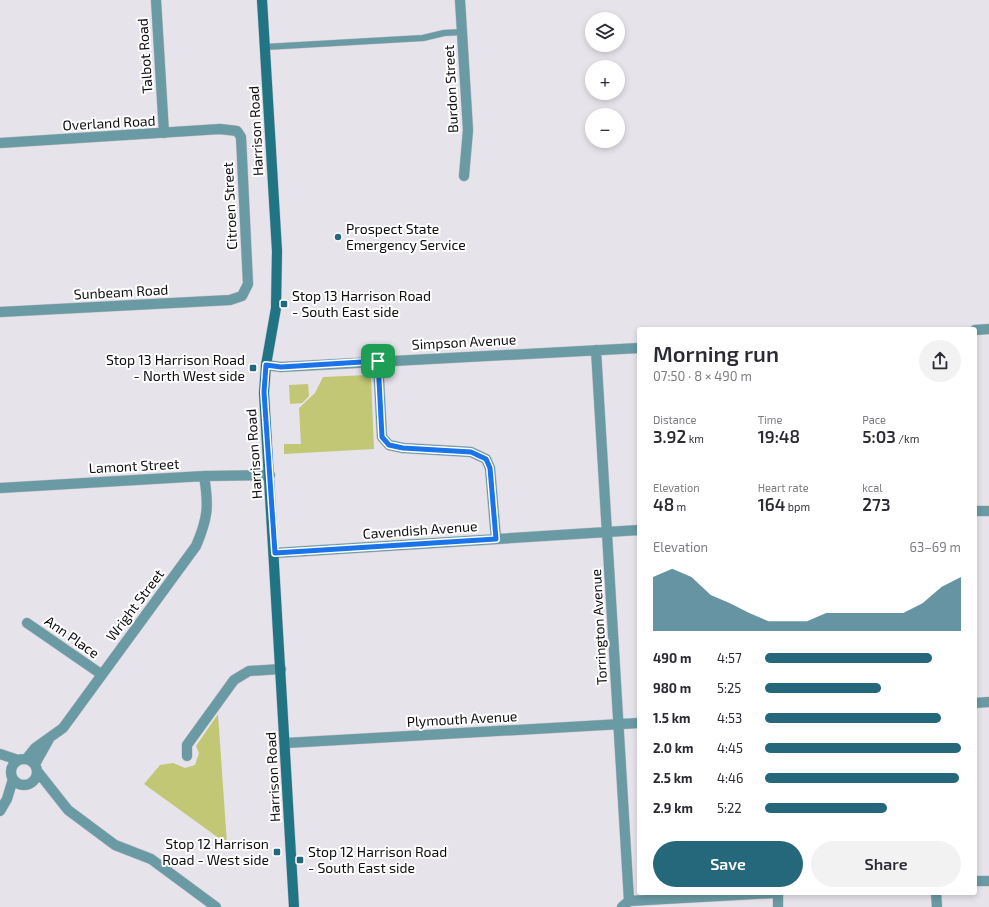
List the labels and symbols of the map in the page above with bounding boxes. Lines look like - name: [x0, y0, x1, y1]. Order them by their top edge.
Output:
- street label: Talbot Road: [133, 18, 156, 94]
- street label: Burdon Street: [440, 45, 461, 134]
- street label: Harrison Road: [245, 85, 266, 177]
- street label: Overland Road: [62, 112, 156, 133]
- street label: Citroen Street: [219, 162, 240, 250]
- place label: Prospect State Emergency Service: [346, 220, 466, 253]
- marker: Prospect State Emergency Service: [333, 232, 343, 242]
- street label: Sunbeam Road: [73, 281, 169, 302]
- place label: Stop 13 Harrison Road - South East side: [292, 287, 431, 320]
- marker: Stop 13 Harrison Road - South East side: [279, 299, 289, 309]
- street label: Simpson Avenue: [411, 330, 517, 353]
- pin: [361, 344, 395, 378]
- place label: Stop 13 Harrison Road - North West side: [106, 351, 245, 384]
- marker: Stop 13 Harrison Road - North West side: [248, 363, 258, 373]
- street label: Harrison Road: [242, 408, 265, 500]
- street label: Lamont Street: [88, 455, 180, 476]
- street label: Cavendish Avenue: [362, 517, 478, 542]
- street label: Wright Street: [102, 565, 167, 644]
- street label: Torrington Avenue: [587, 569, 610, 686]
- street label: Ann Place: [42, 612, 103, 661]
- street label: Plymouth Avenue: [406, 707, 518, 730]
- street label: Harrison Road: [262, 731, 283, 823]
- place label: Stop 12 Harrison Road - West side: [162, 835, 269, 868]
- place label: Stop 12 Harrison Road - South East side: [308, 843, 447, 876]
- marker: Stop 12 Harrison Road - West side: [272, 847, 282, 857]
- marker: Stop 12 Harrison Road - South East side: [295, 855, 305, 865]

